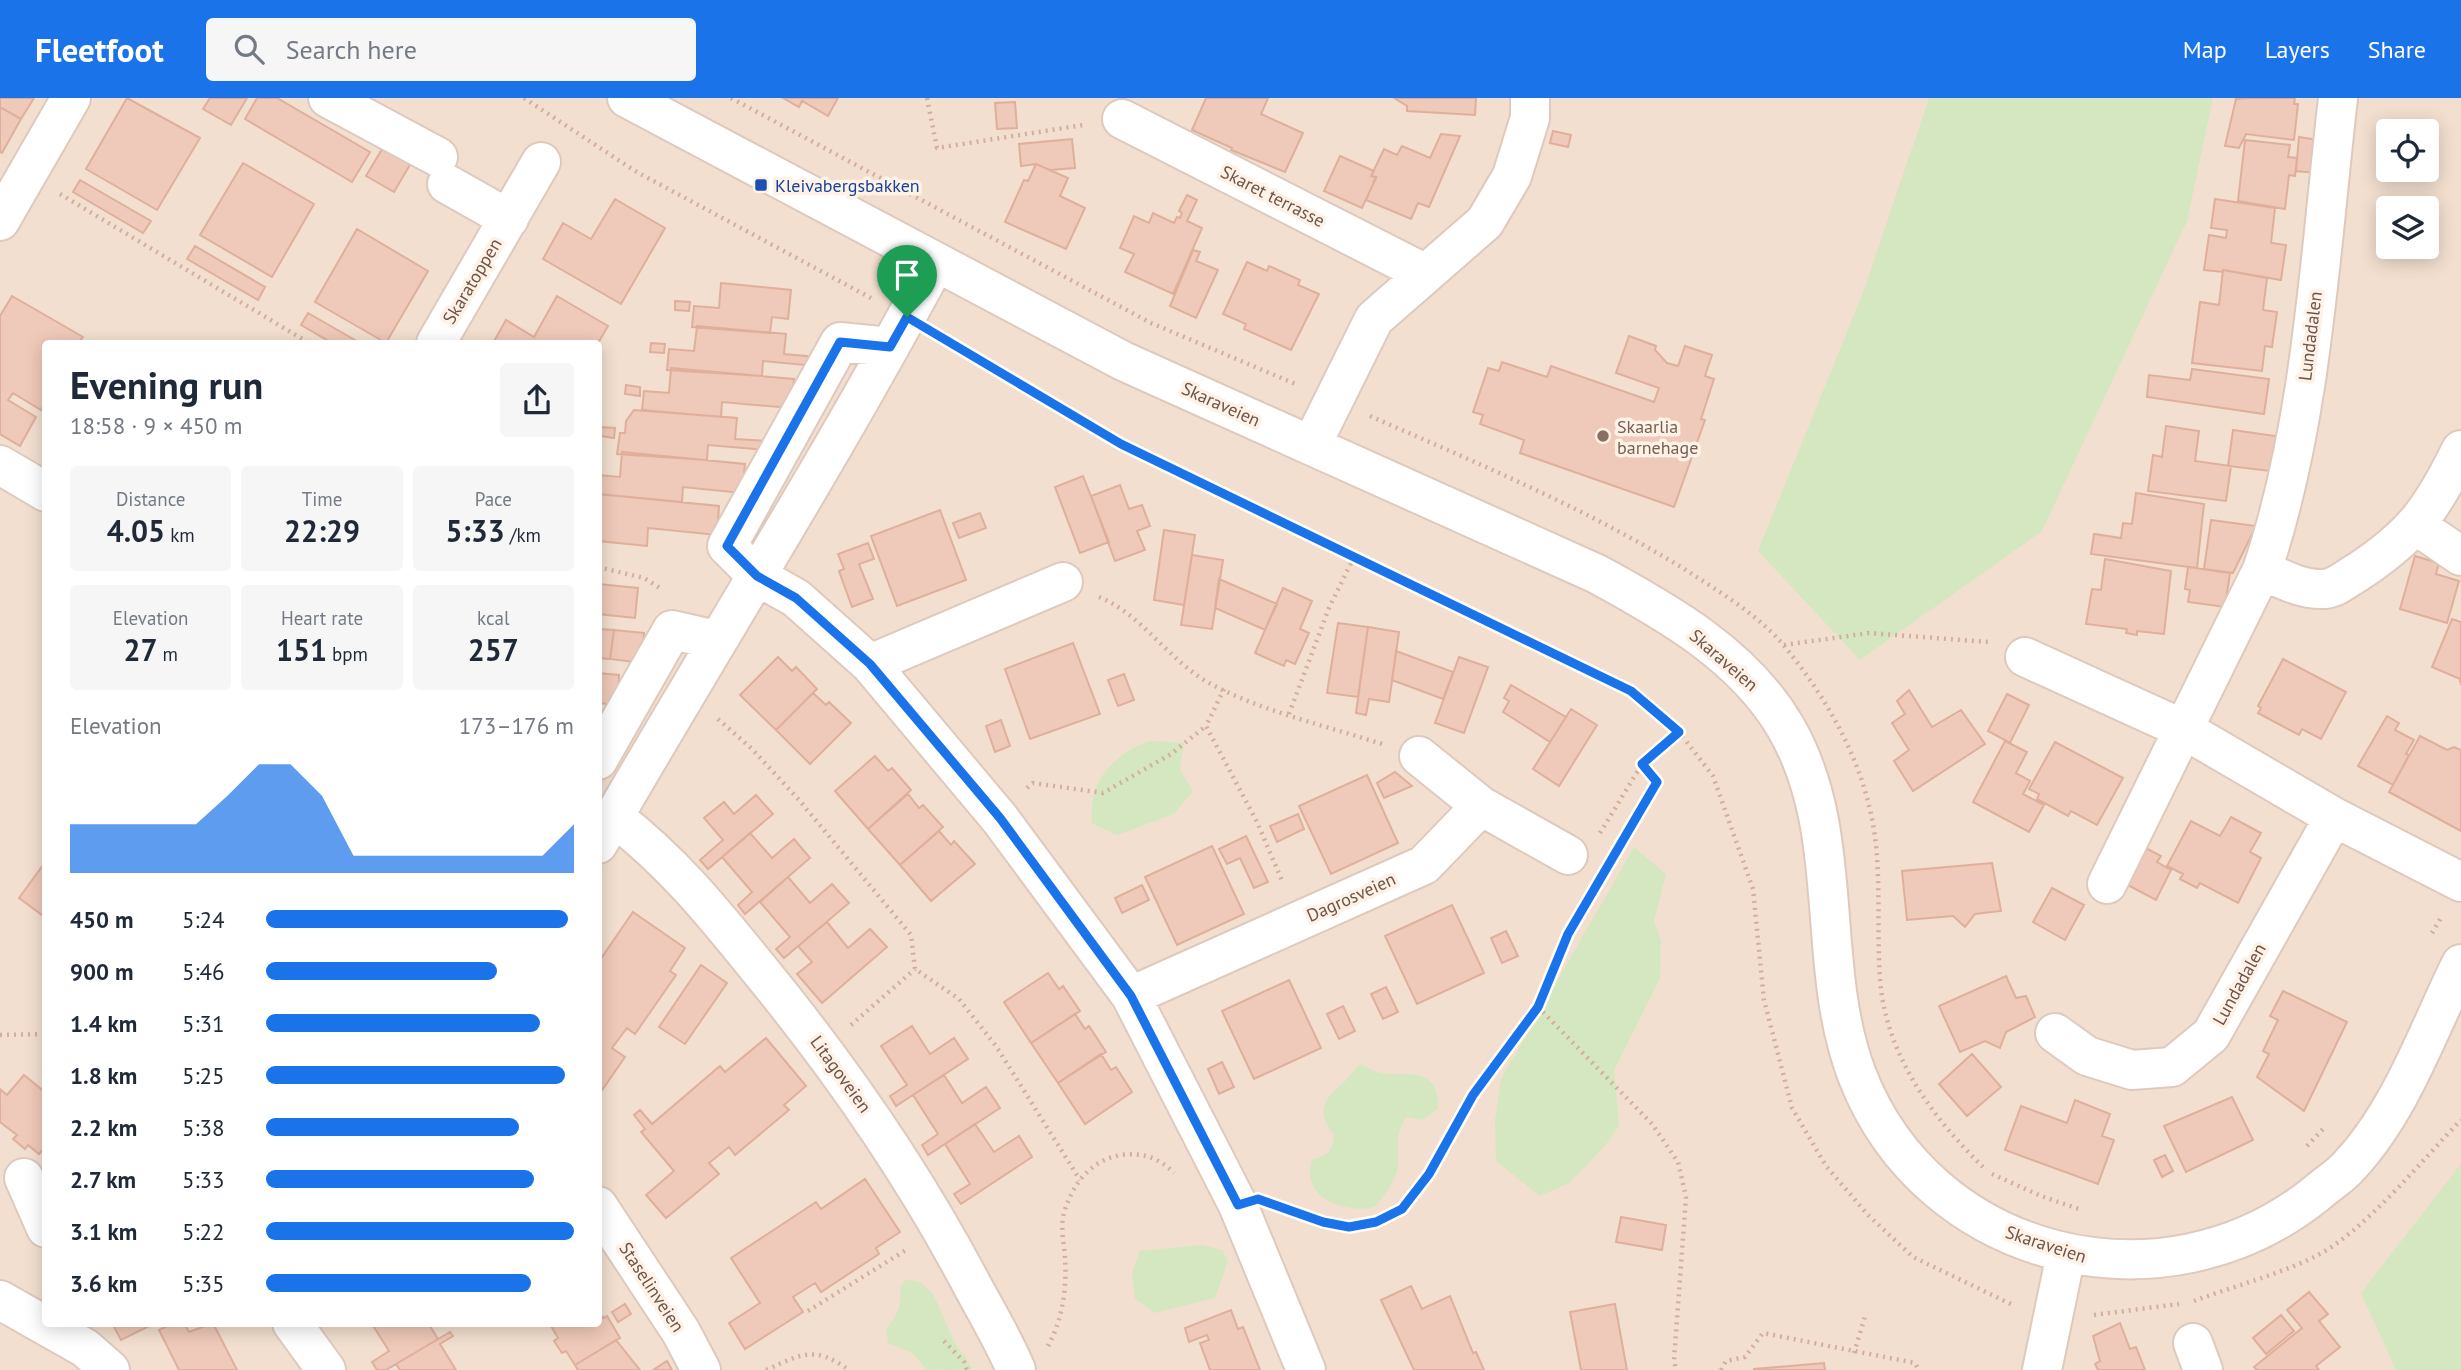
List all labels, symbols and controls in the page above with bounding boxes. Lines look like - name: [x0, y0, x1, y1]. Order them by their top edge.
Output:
- search box: [206, 18, 696, 81]
- text: Fleetfoot: [35, 28, 164, 71]
- icon: search: [230, 30, 268, 68]
- text: Search here: [286, 33, 417, 66]
- text: Map: [2183, 34, 2227, 65]
- text: Layers: [2265, 34, 2330, 65]
- text: Share: [2368, 34, 2426, 65]
- map controls: [2376, 119, 2439, 259]
- button: locate: [2376, 119, 2439, 182]
- street label: Skaret terrasse: [1217, 160, 1329, 232]
- place label: Kleivabergsbakken: [775, 174, 920, 197]
- marker: Kleivabergsbakken: [753, 177, 769, 193]
- button: layers: [2376, 196, 2439, 259]
- street label: Skaratoppen: [437, 234, 507, 328]
- pin: [877, 245, 937, 317]
- icon: arrive: [888, 256, 926, 294]
- street label: Lundadalen: [2293, 290, 2327, 382]
- text: Evening run: [70, 360, 263, 409]
- button: share: [500, 363, 574, 437]
- street label: Skaraveien: [1178, 376, 1264, 432]
- text: 18:58 · 9 × 450 m: [70, 411, 242, 440]
- place label: Skaarlia barnehage: [1617, 415, 1698, 459]
- marker: Skaarlia barnehage: [1595, 428, 1611, 444]
- text: Distance: [116, 487, 185, 511]
- text: Time: [302, 487, 342, 511]
- text: Pace: [475, 487, 512, 511]
- text: 4.05: [107, 511, 165, 550]
- text: 22:29: [284, 511, 360, 550]
- text: 5:33: [446, 511, 505, 550]
- text: km: [165, 523, 195, 547]
- text: /km: [505, 523, 541, 547]
- text: Elevation: [113, 606, 189, 630]
- text: Heart rate: [281, 606, 363, 630]
- text: kcal: [477, 606, 510, 630]
- street label: Skaraveien: [1685, 624, 1763, 696]
- text: 27: [123, 630, 157, 669]
- text: 151: [276, 630, 327, 669]
- text: 257: [468, 630, 519, 669]
- text: m: [157, 642, 178, 666]
- text: bpm: [327, 642, 368, 666]
- text: Elevation: [70, 711, 162, 740]
- text: 173–176 m: [459, 711, 574, 740]
- street label: Dagrosveien: [1303, 867, 1399, 927]
- text: 450 m: [70, 905, 133, 934]
- text: 5:24: [182, 905, 225, 934]
- street label: Lundadalen: [2207, 939, 2271, 1029]
- text: 900 m: [70, 957, 133, 986]
- text: 5:46: [182, 957, 225, 986]
- text: 1.4 km: [70, 1009, 137, 1038]
- text: 5:31: [182, 1009, 225, 1038]
- street label: Litagoveien: [805, 1031, 877, 1117]
- text: 1.8 km: [70, 1061, 137, 1090]
- text: 5:25: [182, 1061, 225, 1090]
- text: 2.2 km: [70, 1113, 137, 1142]
- text: 5:38: [182, 1113, 225, 1142]
- text: 2.7 km: [70, 1165, 136, 1194]
- text: 5:33: [182, 1165, 225, 1194]
- text: 3.1 km: [70, 1217, 137, 1246]
- text: 5:22: [182, 1217, 225, 1246]
- street label: Skaraveien: [2003, 1220, 2089, 1268]
- street label: Staselinveien: [614, 1238, 690, 1336]
- text: 3.6 km: [70, 1269, 137, 1298]
- text: 5:35: [182, 1269, 225, 1298]

